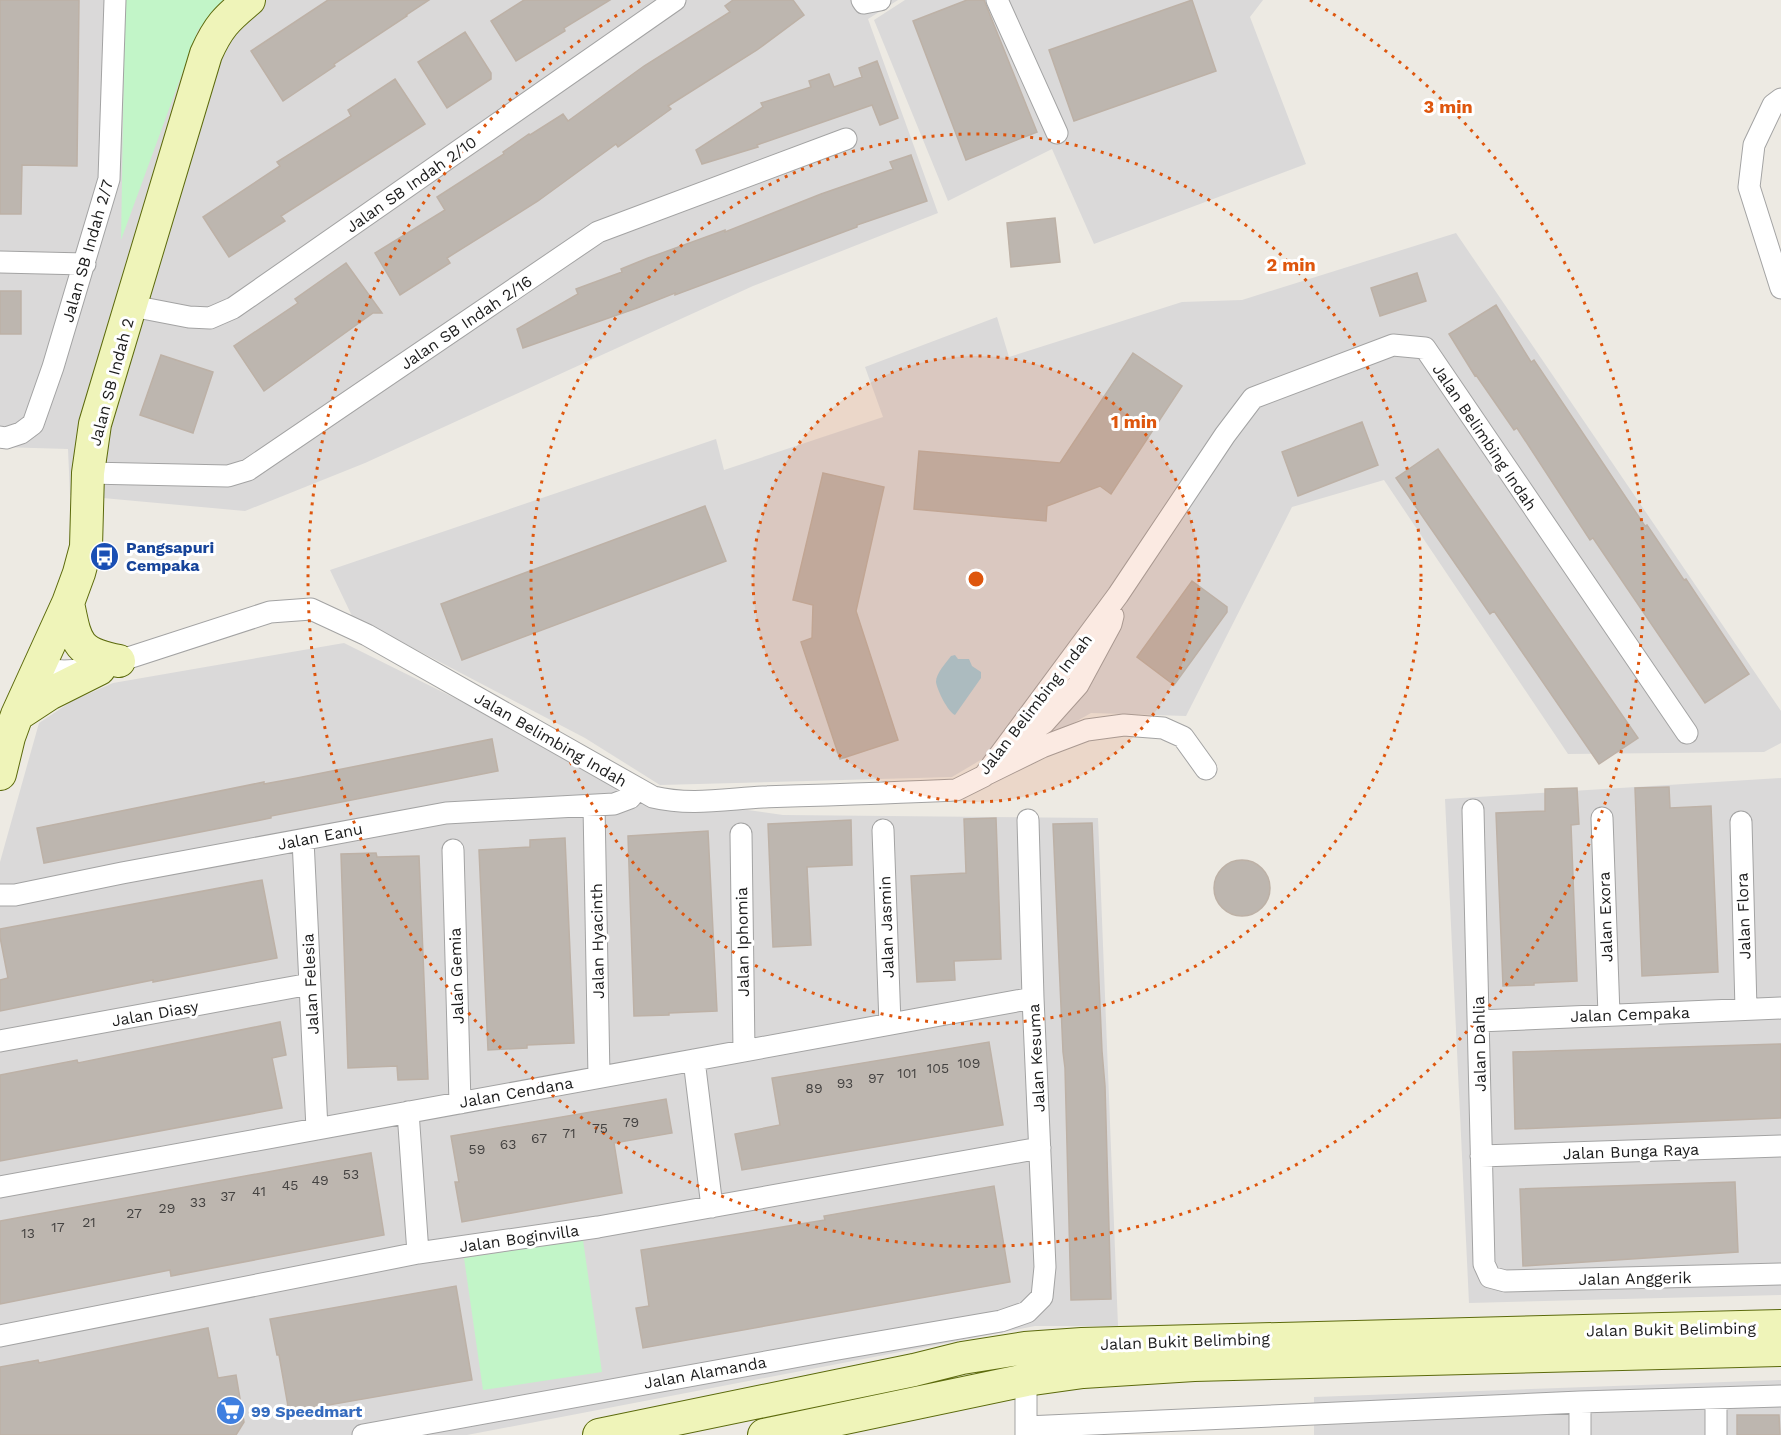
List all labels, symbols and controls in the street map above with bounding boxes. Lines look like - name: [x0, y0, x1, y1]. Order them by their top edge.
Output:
- text: 3 min: [1423, 96, 1473, 117]
- street label: Jalan SB Indah 2/10: [342, 132, 480, 237]
- street label: Jalan SB Indah 2/7: [58, 178, 117, 325]
- text: 2 min: [1266, 254, 1316, 275]
- street label: Jalan SB Indah 2/16: [397, 271, 536, 374]
- street label: Jalan SB Indah 2: [85, 316, 138, 448]
- street label: Jalan Belimbing Indah: [1428, 360, 1541, 514]
- text: 1 min: [1111, 411, 1157, 432]
- place label: Pangsapuri Cempaka: [126, 538, 214, 575]
- bus stop icon: Pangsapuri Cempaka: [89, 540, 121, 572]
- centre of rings: [966, 569, 986, 589]
- street label: Jalan Belimbing Indah: [975, 630, 1096, 778]
- street label: Jalan Belimbing Indah: [471, 688, 630, 791]
- street label: Jalan Eanu: [276, 819, 364, 854]
- street label: Jalan Exora: [1594, 871, 1617, 963]
- street label: Jalan Flora: [1732, 872, 1755, 960]
- street label: Jalan Jasmin: [875, 875, 898, 978]
- street label: Jalan Hyacinth: [587, 883, 608, 999]
- street label: Jalan Iphomia: [732, 887, 753, 997]
- street label: Jalan Gemia: [445, 927, 468, 1025]
- street label: Jalan Felesia: [298, 933, 323, 1035]
- street label: Jalan Diasy: [110, 996, 201, 1030]
- street label: Jalan Dahlia: [1469, 996, 1490, 1092]
- street label: Jalan Kesuma: [1024, 1003, 1049, 1113]
- street label: Jalan Cempaka: [1570, 1003, 1690, 1026]
- house number: 109: [958, 1055, 980, 1071]
- house number: 105: [927, 1060, 949, 1076]
- house number: 101: [897, 1065, 917, 1081]
- house number: 97: [868, 1070, 884, 1086]
- street label: Jalan Cendana: [458, 1073, 575, 1112]
- house number: 93: [837, 1075, 853, 1091]
- house number: 89: [805, 1080, 823, 1096]
- house number: 79: [623, 1114, 639, 1130]
- house number: 75: [592, 1120, 608, 1136]
- house number: 71: [562, 1125, 576, 1141]
- house number: 67: [531, 1130, 547, 1146]
- house number: 63: [500, 1136, 516, 1152]
- street label: Jalan Bunga Raya: [1563, 1140, 1699, 1163]
- house number: 59: [469, 1141, 485, 1157]
- house number: 53: [343, 1166, 359, 1182]
- house number: 49: [311, 1172, 329, 1188]
- house number: 45: [282, 1177, 298, 1193]
- house number: 41: [252, 1183, 266, 1199]
- house number: 37: [220, 1188, 236, 1204]
- house number: 33: [190, 1194, 206, 1210]
- house number: 29: [159, 1200, 175, 1216]
- house number: 27: [126, 1205, 142, 1221]
- house number: 21: [82, 1214, 96, 1230]
- house number: 17: [51, 1219, 65, 1235]
- street label: Jalan Boginvilla: [458, 1221, 580, 1256]
- house number: 13: [21, 1225, 35, 1241]
- street label: Jalan Anggerik: [1578, 1268, 1692, 1289]
- street label: Jalan Bukit Belimbing: [1586, 1319, 1757, 1340]
- street label: Jalan Bukit Belimbing: [1100, 1329, 1271, 1354]
- street label: Jalan Alamanda: [642, 1352, 768, 1393]
- supermarket icon: 99 Speedmart: [214, 1395, 246, 1427]
- place label: 99 Speedmart: [251, 1402, 362, 1421]

